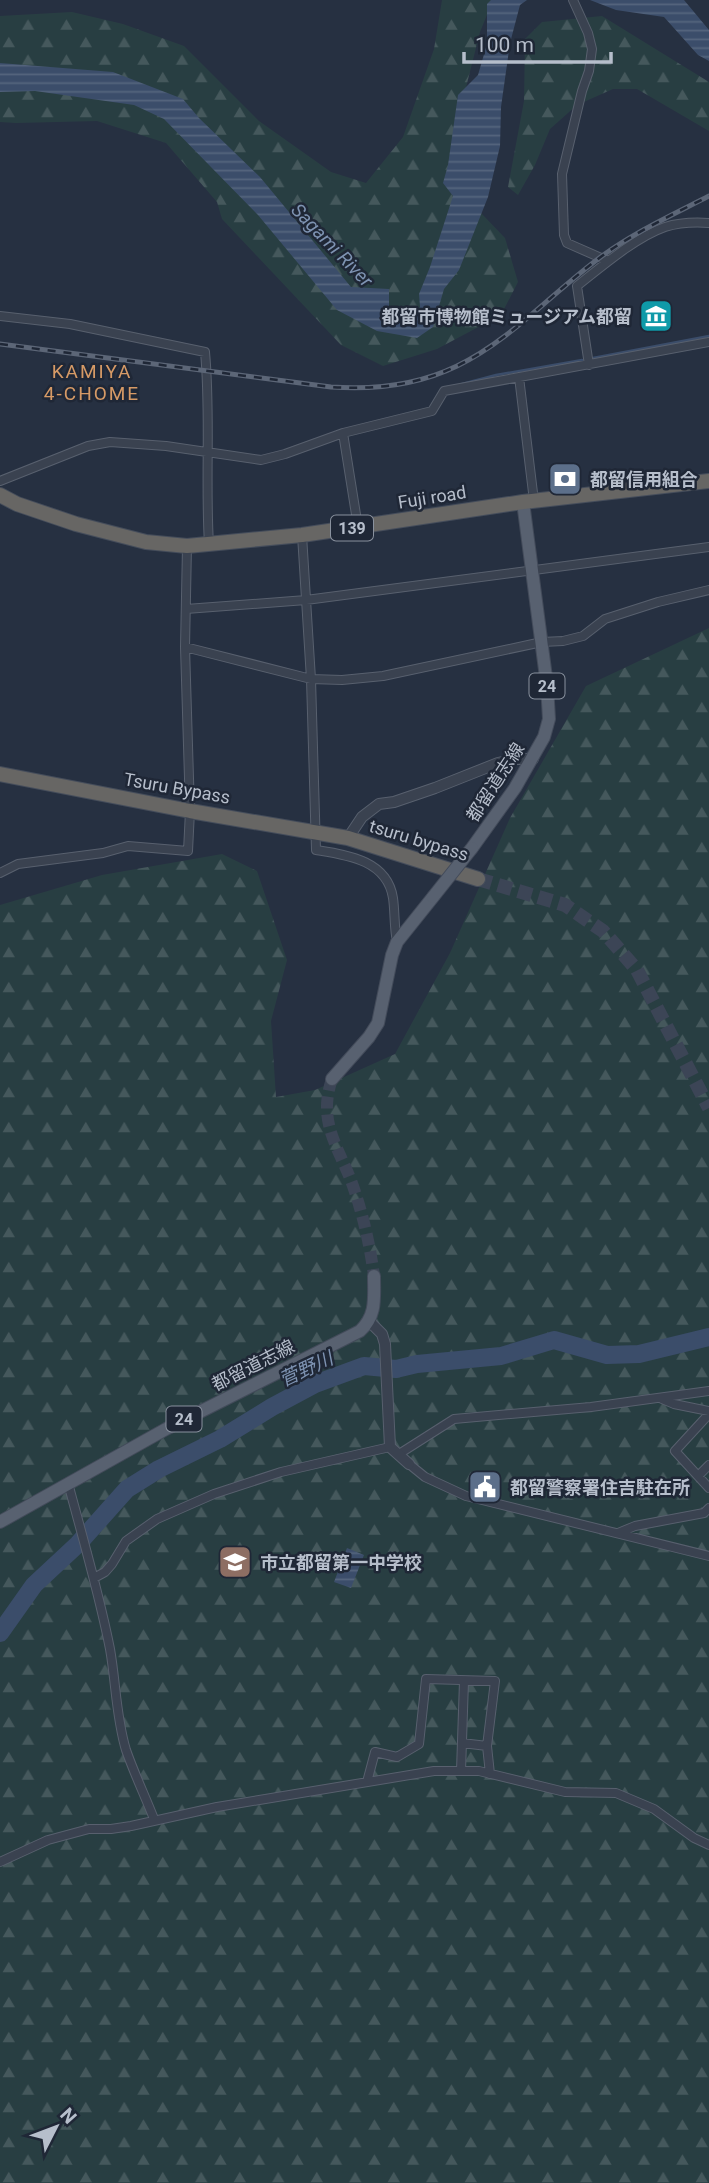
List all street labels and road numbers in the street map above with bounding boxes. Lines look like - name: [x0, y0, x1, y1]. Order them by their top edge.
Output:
- street label: Fuji road: [396, 481, 468, 513]
- road number: 139: [331, 516, 373, 540]
- road number: 24: [530, 674, 564, 698]
- street label: 都留道志線: [462, 739, 528, 825]
- street label: Tsuru Bypass: [122, 768, 232, 808]
- street label: tsuru bypass: [367, 815, 471, 865]
- street label: 都留道志線: [208, 1335, 298, 1395]
- road number: 24: [166, 1406, 202, 1432]

